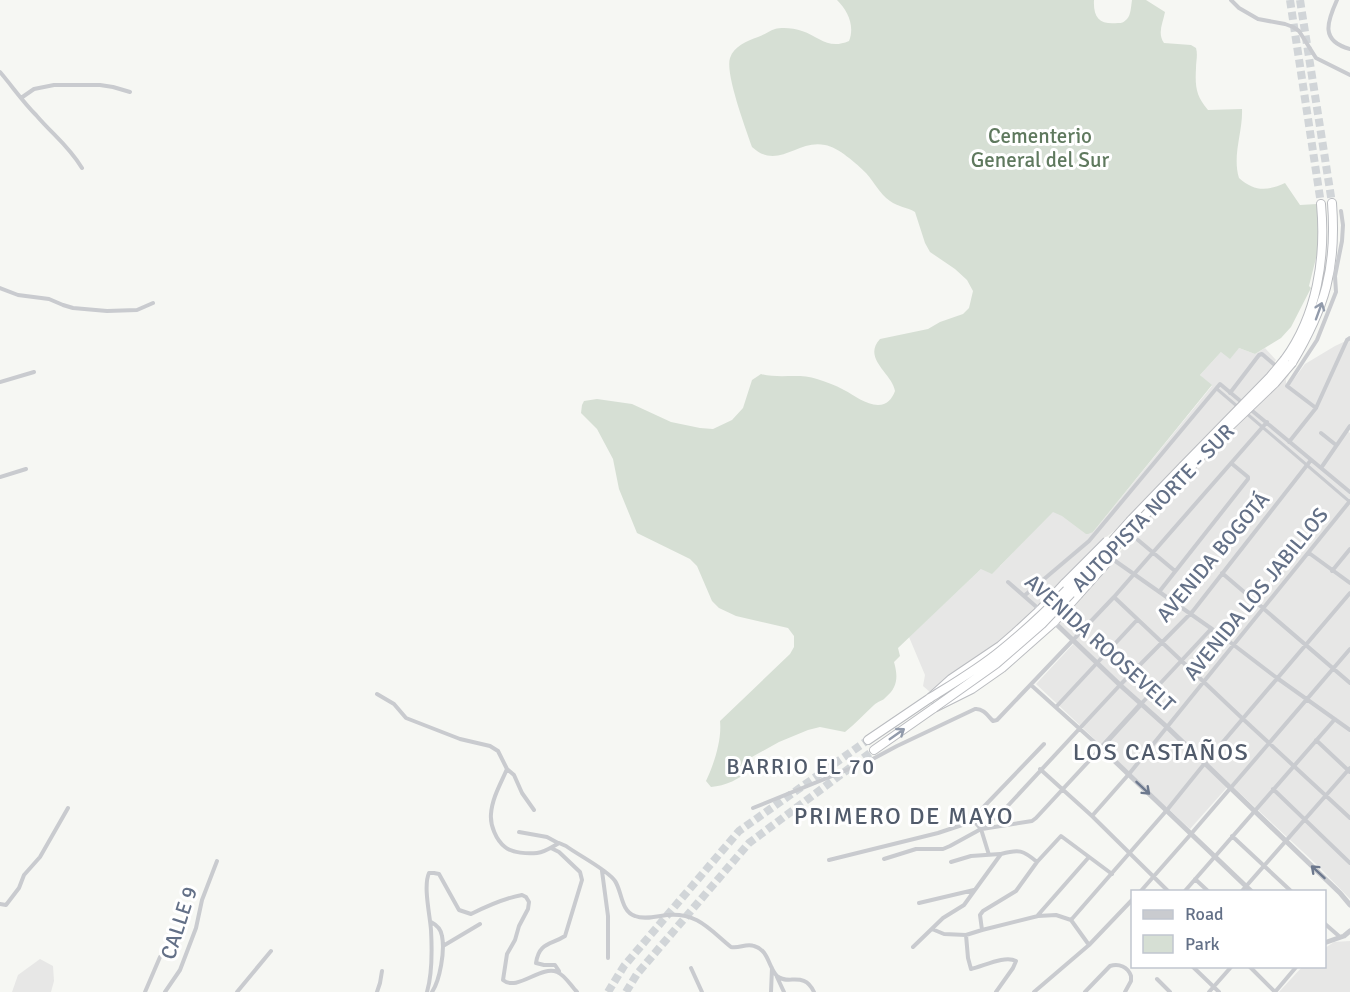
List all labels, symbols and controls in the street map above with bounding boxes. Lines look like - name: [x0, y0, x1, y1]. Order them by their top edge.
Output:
- park label: Cementerio General del Sur: [971, 123, 1109, 173]
- one-way arrow: [1315, 302, 1326, 321]
- street label: AUTOPISTA NORTE - SUR: [1066, 419, 1240, 597]
- street label: AVENIDA BOGOTÁ: [1151, 486, 1275, 627]
- street label: AVENIDA LOS JABILLOS: [1178, 502, 1334, 686]
- street label: AVENIDA ROOSEVELT: [1019, 569, 1181, 718]
- one-way arrow: [888, 728, 904, 740]
- district label: LOS CASTAÑOS: [1073, 737, 1249, 767]
- district label: BARRIO EL 70: [726, 753, 876, 780]
- one-way arrow: [1136, 781, 1151, 795]
- district label: PRIMERO DE MAYO: [794, 801, 1014, 831]
- one-way arrow: [1311, 866, 1326, 880]
- street label: CALLE 9: [155, 883, 203, 963]
- legend: [1131, 890, 1326, 968]
- text: Road: [1185, 903, 1224, 925]
- text: Park: [1185, 933, 1220, 955]

